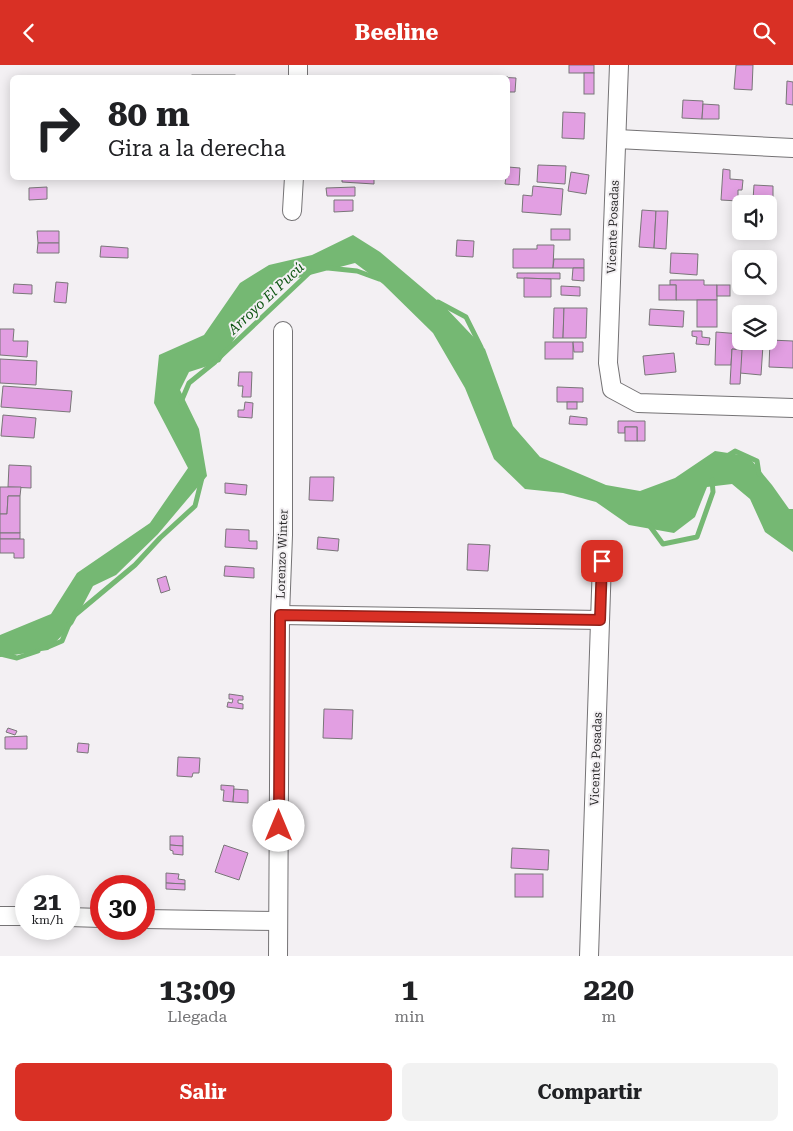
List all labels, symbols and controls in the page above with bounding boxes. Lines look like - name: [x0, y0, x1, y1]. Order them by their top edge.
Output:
- icon: back: [15, 19, 43, 47]
- icon: search: [750, 19, 778, 47]
- text: Beeline: [355, 20, 438, 45]
- text: 80 m: [108, 94, 190, 135]
- icon: right: [25, 95, 90, 160]
- text: Gira a la derecha: [108, 136, 286, 161]
- street label: Vicente Posadas: [604, 180, 622, 274]
- map controls: [732, 195, 777, 350]
- button: sound: [732, 195, 777, 240]
- button: search: [732, 250, 777, 295]
- water label: Arroyo El Pucú: [224, 259, 307, 338]
- button: layers: [732, 305, 777, 350]
- street label: Lorenzo Winter: [273, 509, 291, 599]
- pin: [581, 540, 623, 582]
- icon: arrive: [588, 547, 616, 575]
- street label: Vicente Posadas: [587, 712, 605, 806]
- position arrow: [252, 799, 304, 851]
- speed limit sign: 30: [90, 875, 155, 940]
- text: 21: [33, 887, 62, 916]
- text: km/h: [31, 913, 64, 927]
- text: 13:09: [159, 972, 236, 1007]
- text: 1: [401, 972, 418, 1007]
- text: 220: [584, 972, 634, 1007]
- text: Llegada: [167, 1007, 227, 1026]
- text: min: [395, 1007, 425, 1026]
- text: m: [601, 1007, 616, 1026]
- button: Salir: [15, 1063, 392, 1121]
- button: Compartir: [402, 1063, 778, 1121]

